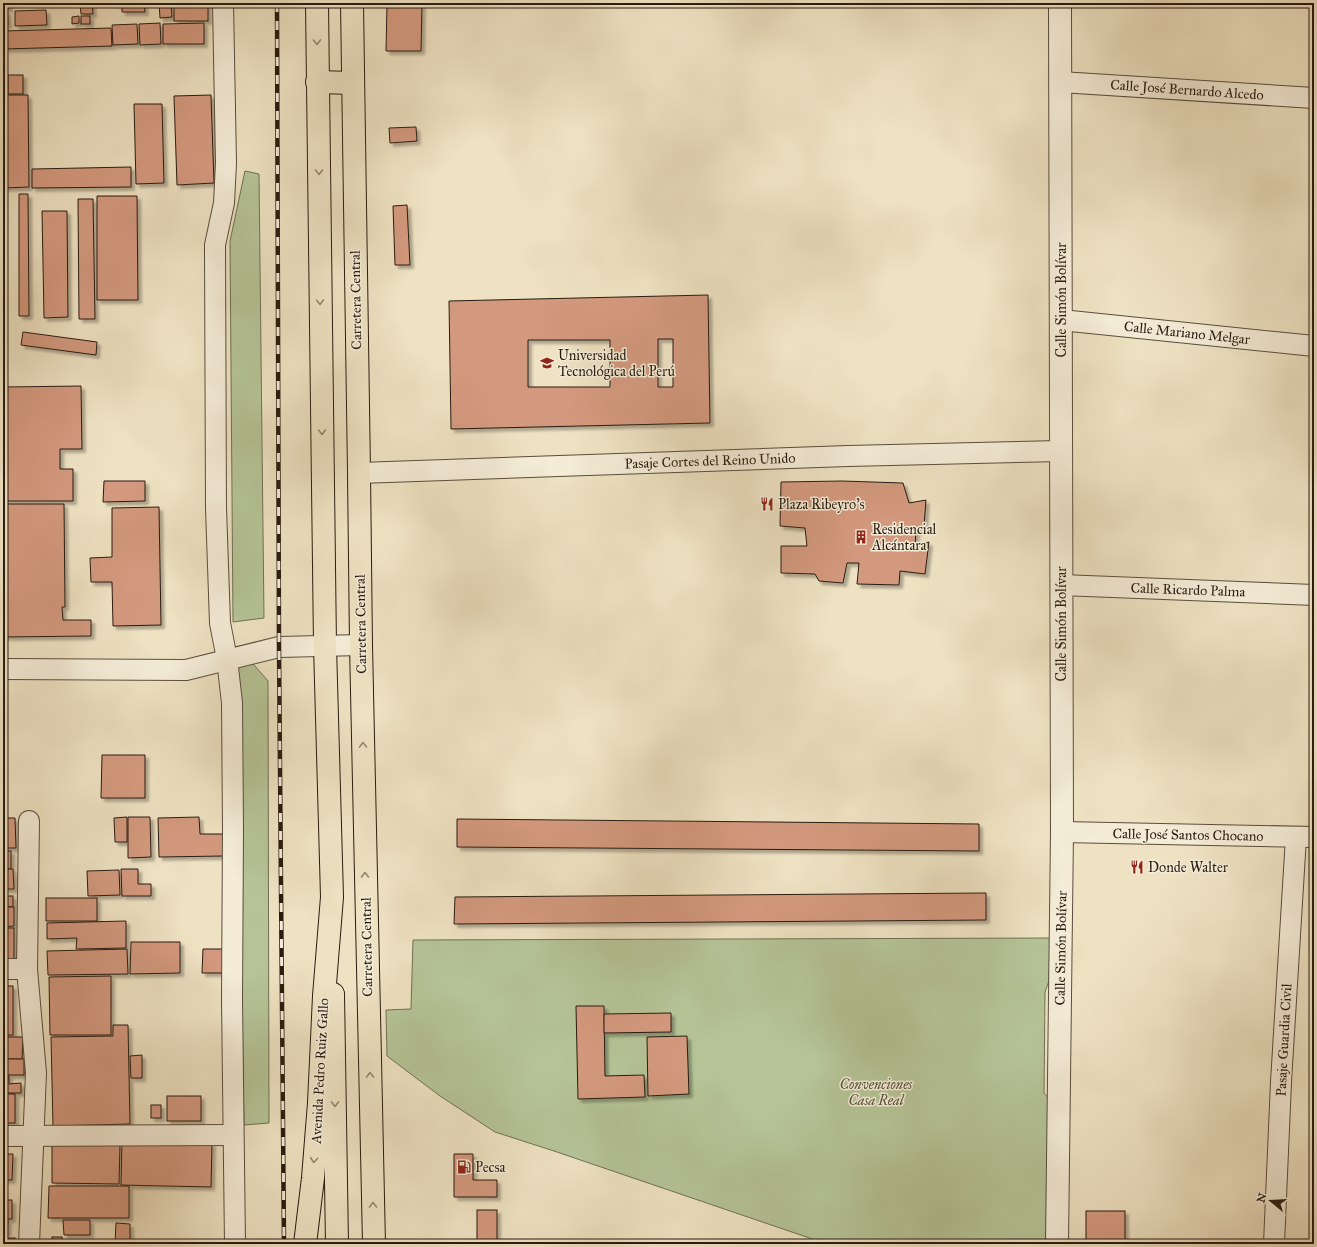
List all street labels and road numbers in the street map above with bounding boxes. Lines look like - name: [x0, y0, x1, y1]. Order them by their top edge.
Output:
- street label: Calle José Bernardo Alcedo: [1110, 76, 1264, 105]
- street label: Calle Simón Bolívar: [1053, 242, 1070, 357]
- street label: Carretera Central: [347, 250, 365, 350]
- street label: Calle Mariano Melgar: [1123, 318, 1252, 348]
- street label: Pasaje Cortes del Reino Unido: [624, 450, 796, 472]
- street label: Calle Simón Bolívar: [1053, 566, 1070, 681]
- street label: Carretera Central: [352, 574, 370, 674]
- street label: Calle Ricardo Palma: [1130, 580, 1246, 601]
- street label: Calle José Santos Chocano: [1112, 825, 1264, 846]
- street label: Calle Simón Bolívar: [1051, 890, 1071, 1006]
- street label: Carretera Central: [358, 897, 376, 997]
- street label: Pasaje Guardia Civil: [1273, 983, 1295, 1097]
- street label: Avenida Pedro Ruiz Gallo: [308, 998, 332, 1145]

